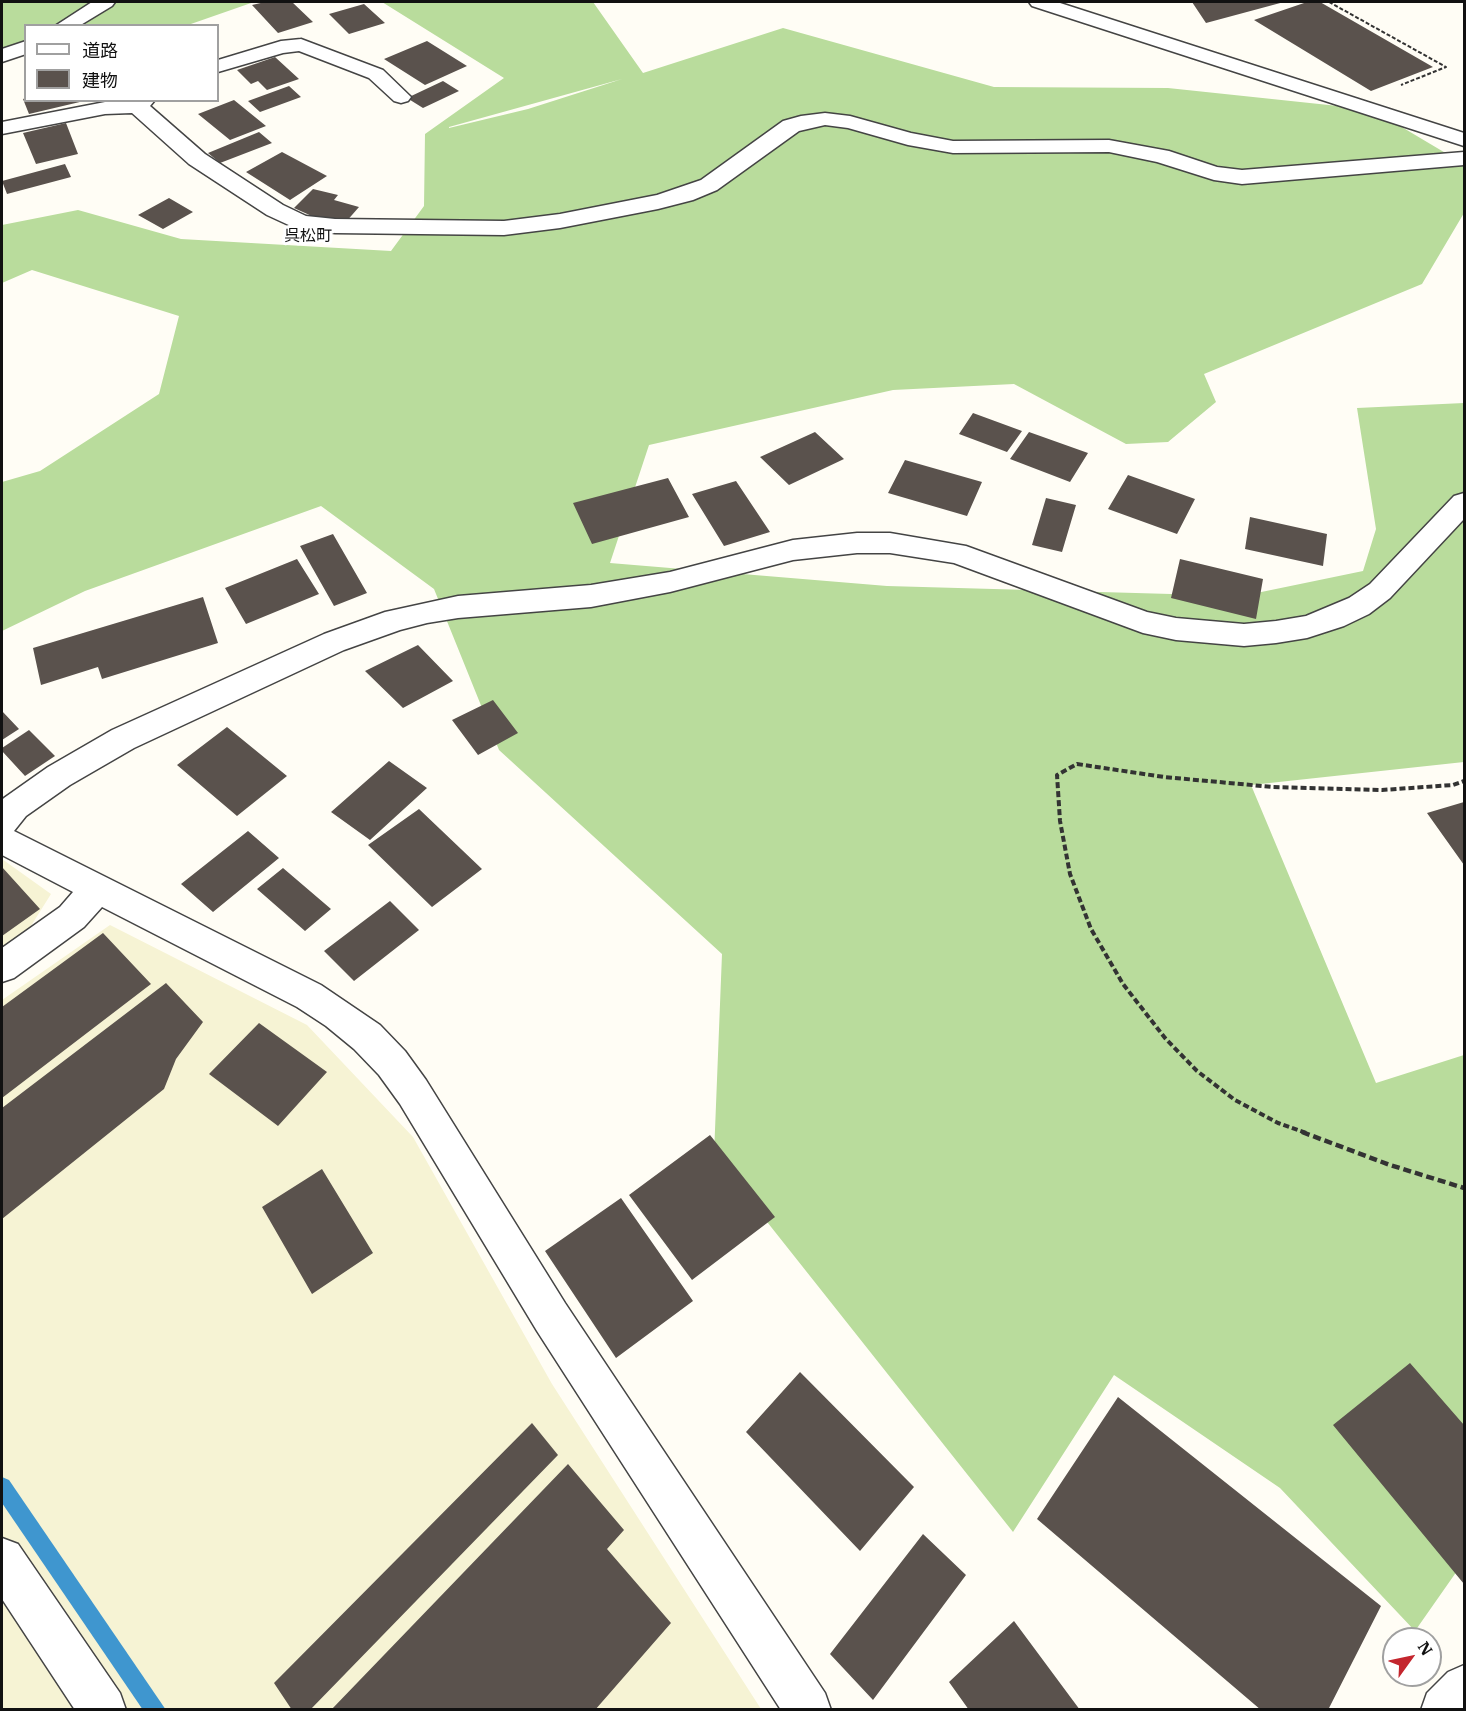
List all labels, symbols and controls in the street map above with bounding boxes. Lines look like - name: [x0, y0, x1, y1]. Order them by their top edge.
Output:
- legend: [24, 24, 219, 102]
- text: 道路: [82, 39, 118, 62]
- text: 建物: [82, 69, 118, 92]
- district label: 呉松町: [284, 226, 332, 246]
- north arrow: [1382, 1627, 1442, 1687]
- text: N: [1414, 1638, 1437, 1659]

